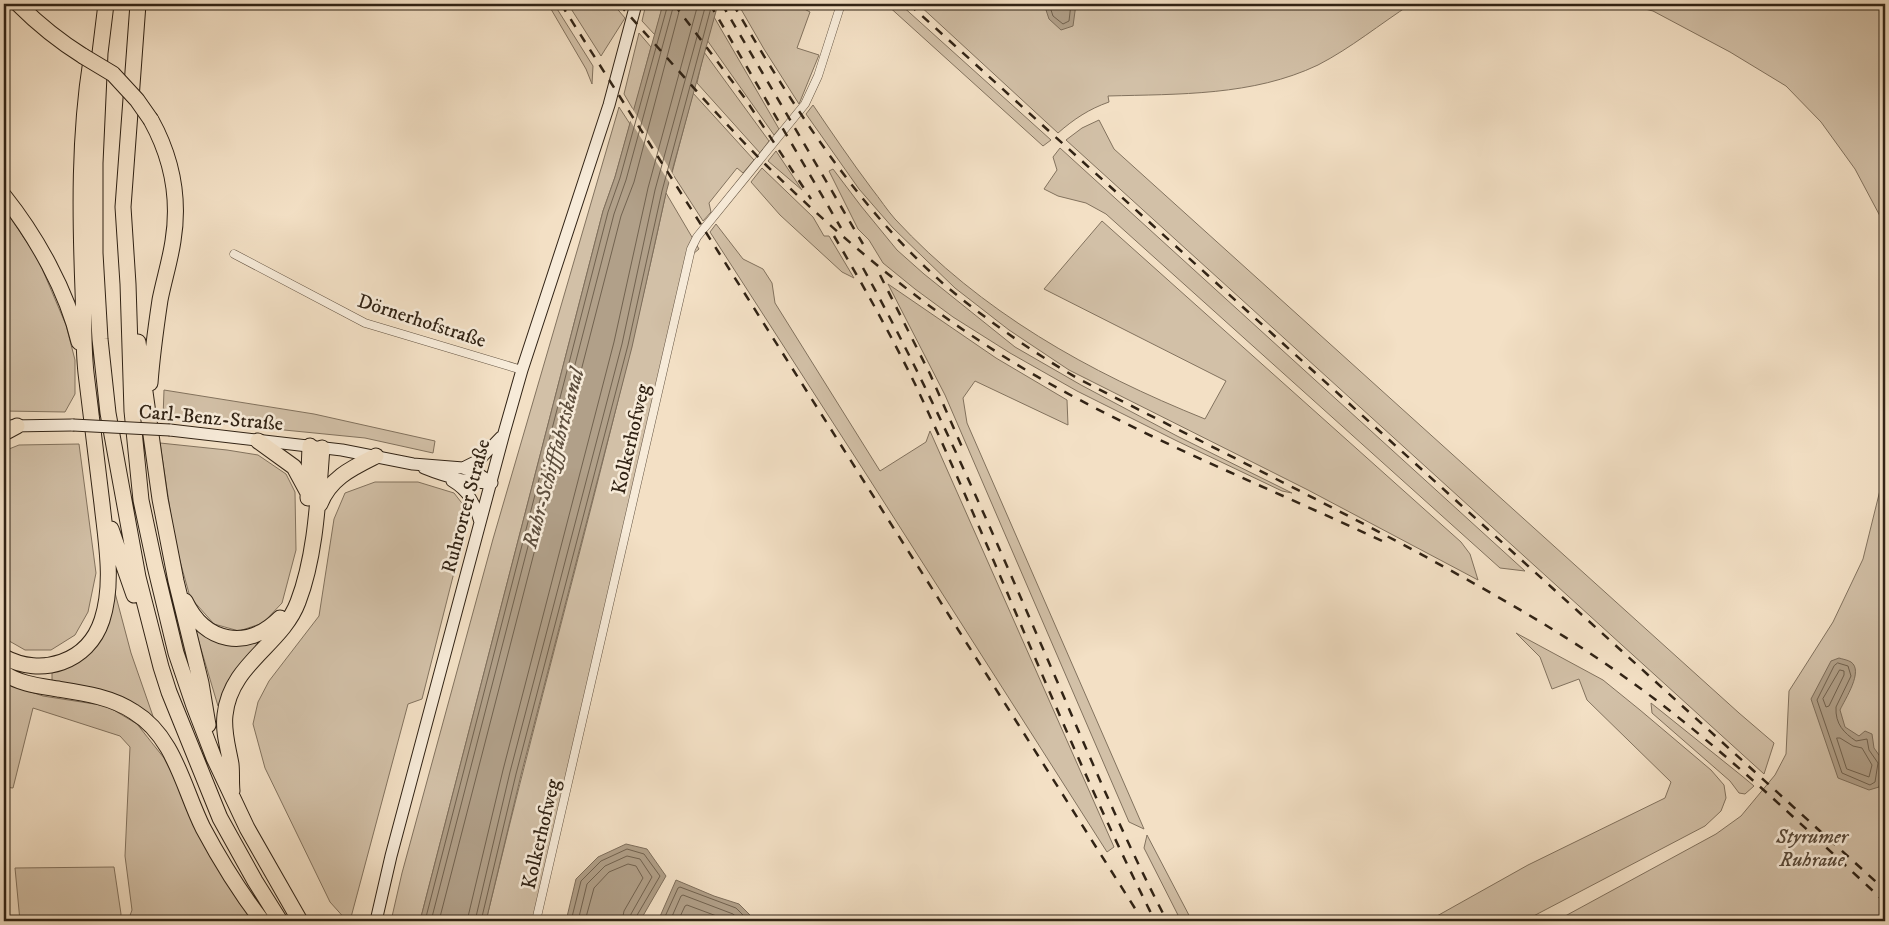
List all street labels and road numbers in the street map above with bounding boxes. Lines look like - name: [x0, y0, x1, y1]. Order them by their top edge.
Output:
- street label: Dörnerhofstraße: [354, 289, 489, 354]
- street label: Kolkerhofweg: [607, 382, 656, 497]
- street label: Carl-Benz-Straße: [138, 400, 284, 437]
- street label: Ruhrorter Straße: [437, 437, 496, 576]
- street label: Kolkerhofweg: [517, 777, 566, 892]

